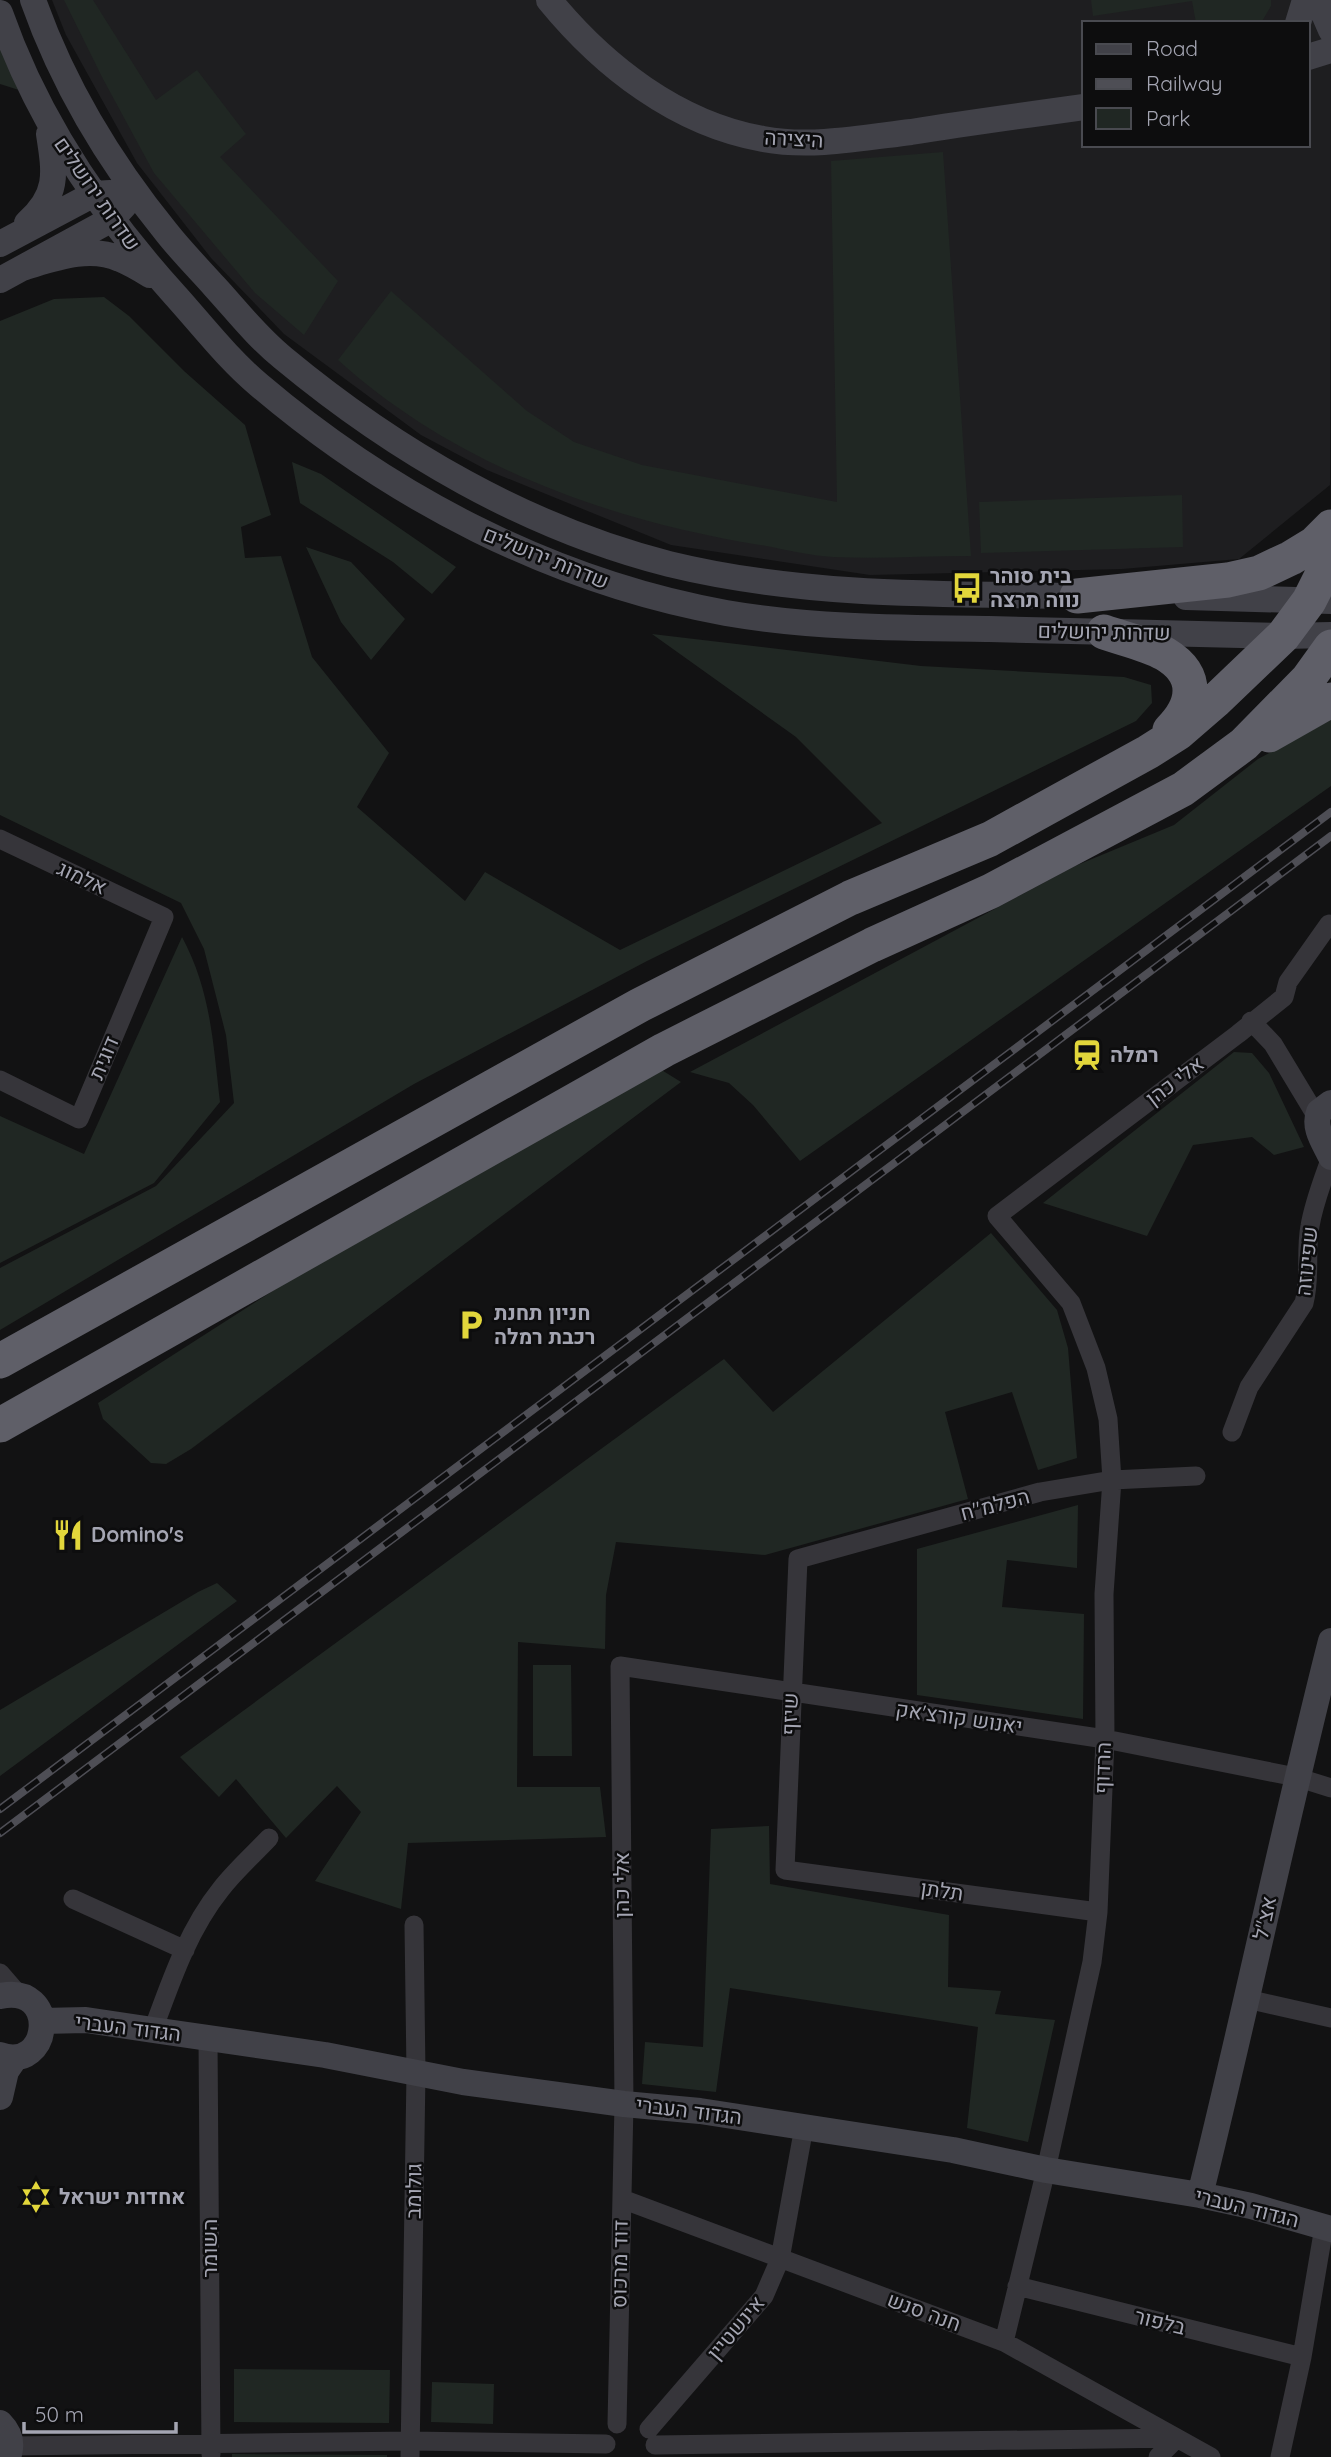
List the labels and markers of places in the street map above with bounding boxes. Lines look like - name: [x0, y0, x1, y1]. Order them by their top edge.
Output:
- place label: בית סוהר נווה תרצה: [990, 562, 1080, 612]
- bus stop icon: בית סוהר נווה תרצה: [950, 571, 984, 605]
- station icon: רמלה: [1070, 1038, 1104, 1072]
- place label: רמלה: [1110, 1041, 1159, 1067]
- place label: חניון תחנת רכבת רמלה: [494, 1299, 596, 1349]
- parking icon: חניון תחנת רכבת רמלה: [454, 1308, 488, 1342]
- restaurant icon: Domino's: [51, 1518, 85, 1552]
- place label: Domino's: [91, 1521, 184, 1547]
- synagogue icon: אחדות ישראל: [19, 2180, 53, 2214]
- place label: אחדות ישראל: [59, 2183, 185, 2209]

